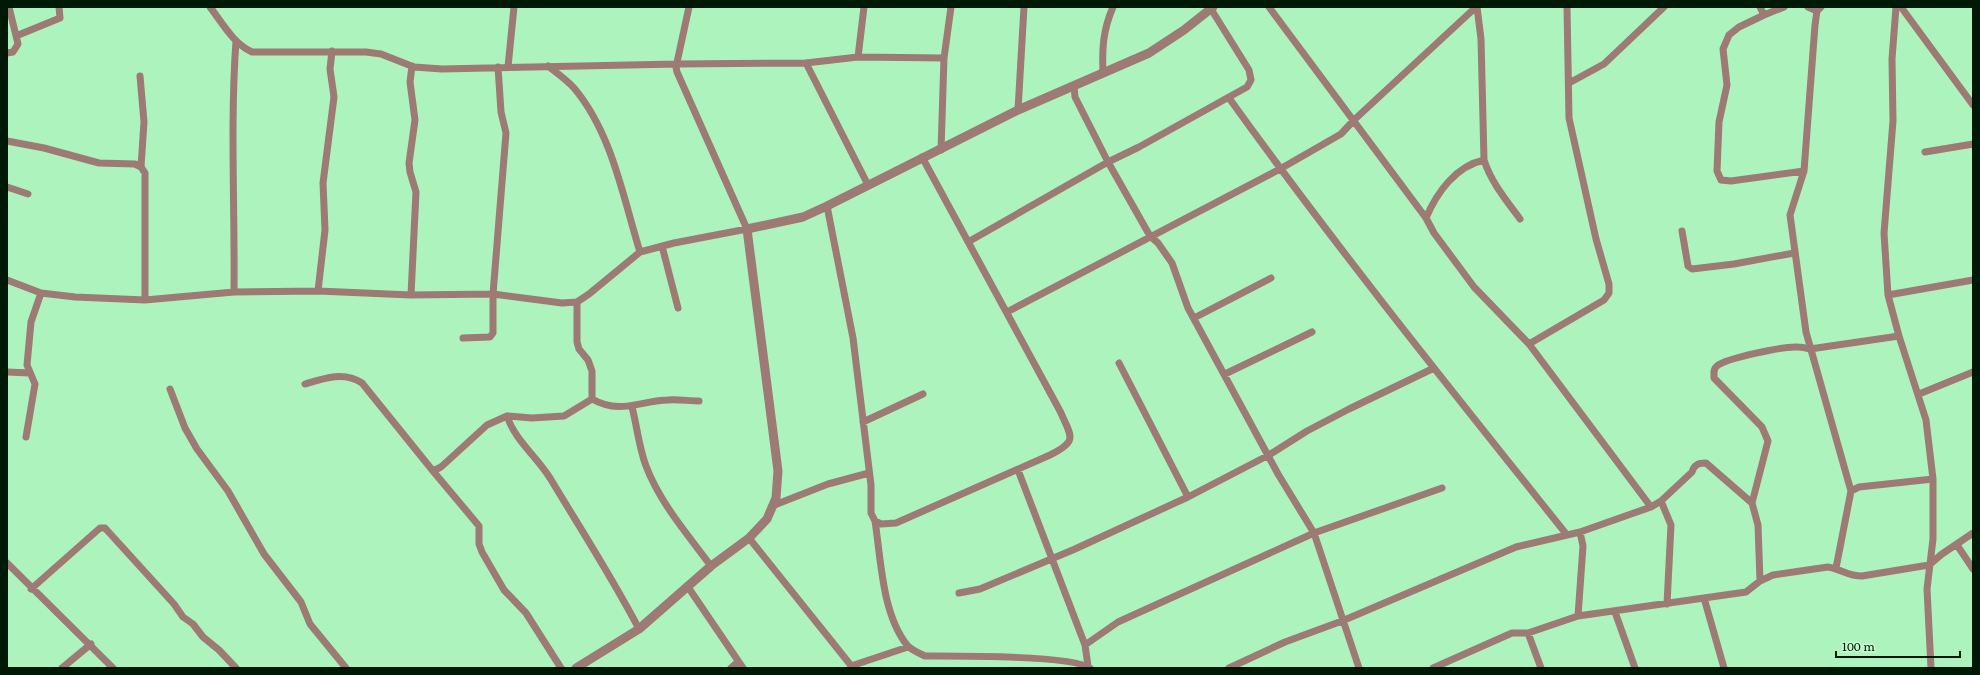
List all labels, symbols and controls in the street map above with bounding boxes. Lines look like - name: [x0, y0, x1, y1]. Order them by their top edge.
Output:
- scale bar: [1836, 633, 1960, 659]
- text: 100 m: [1842, 637, 1875, 655]

